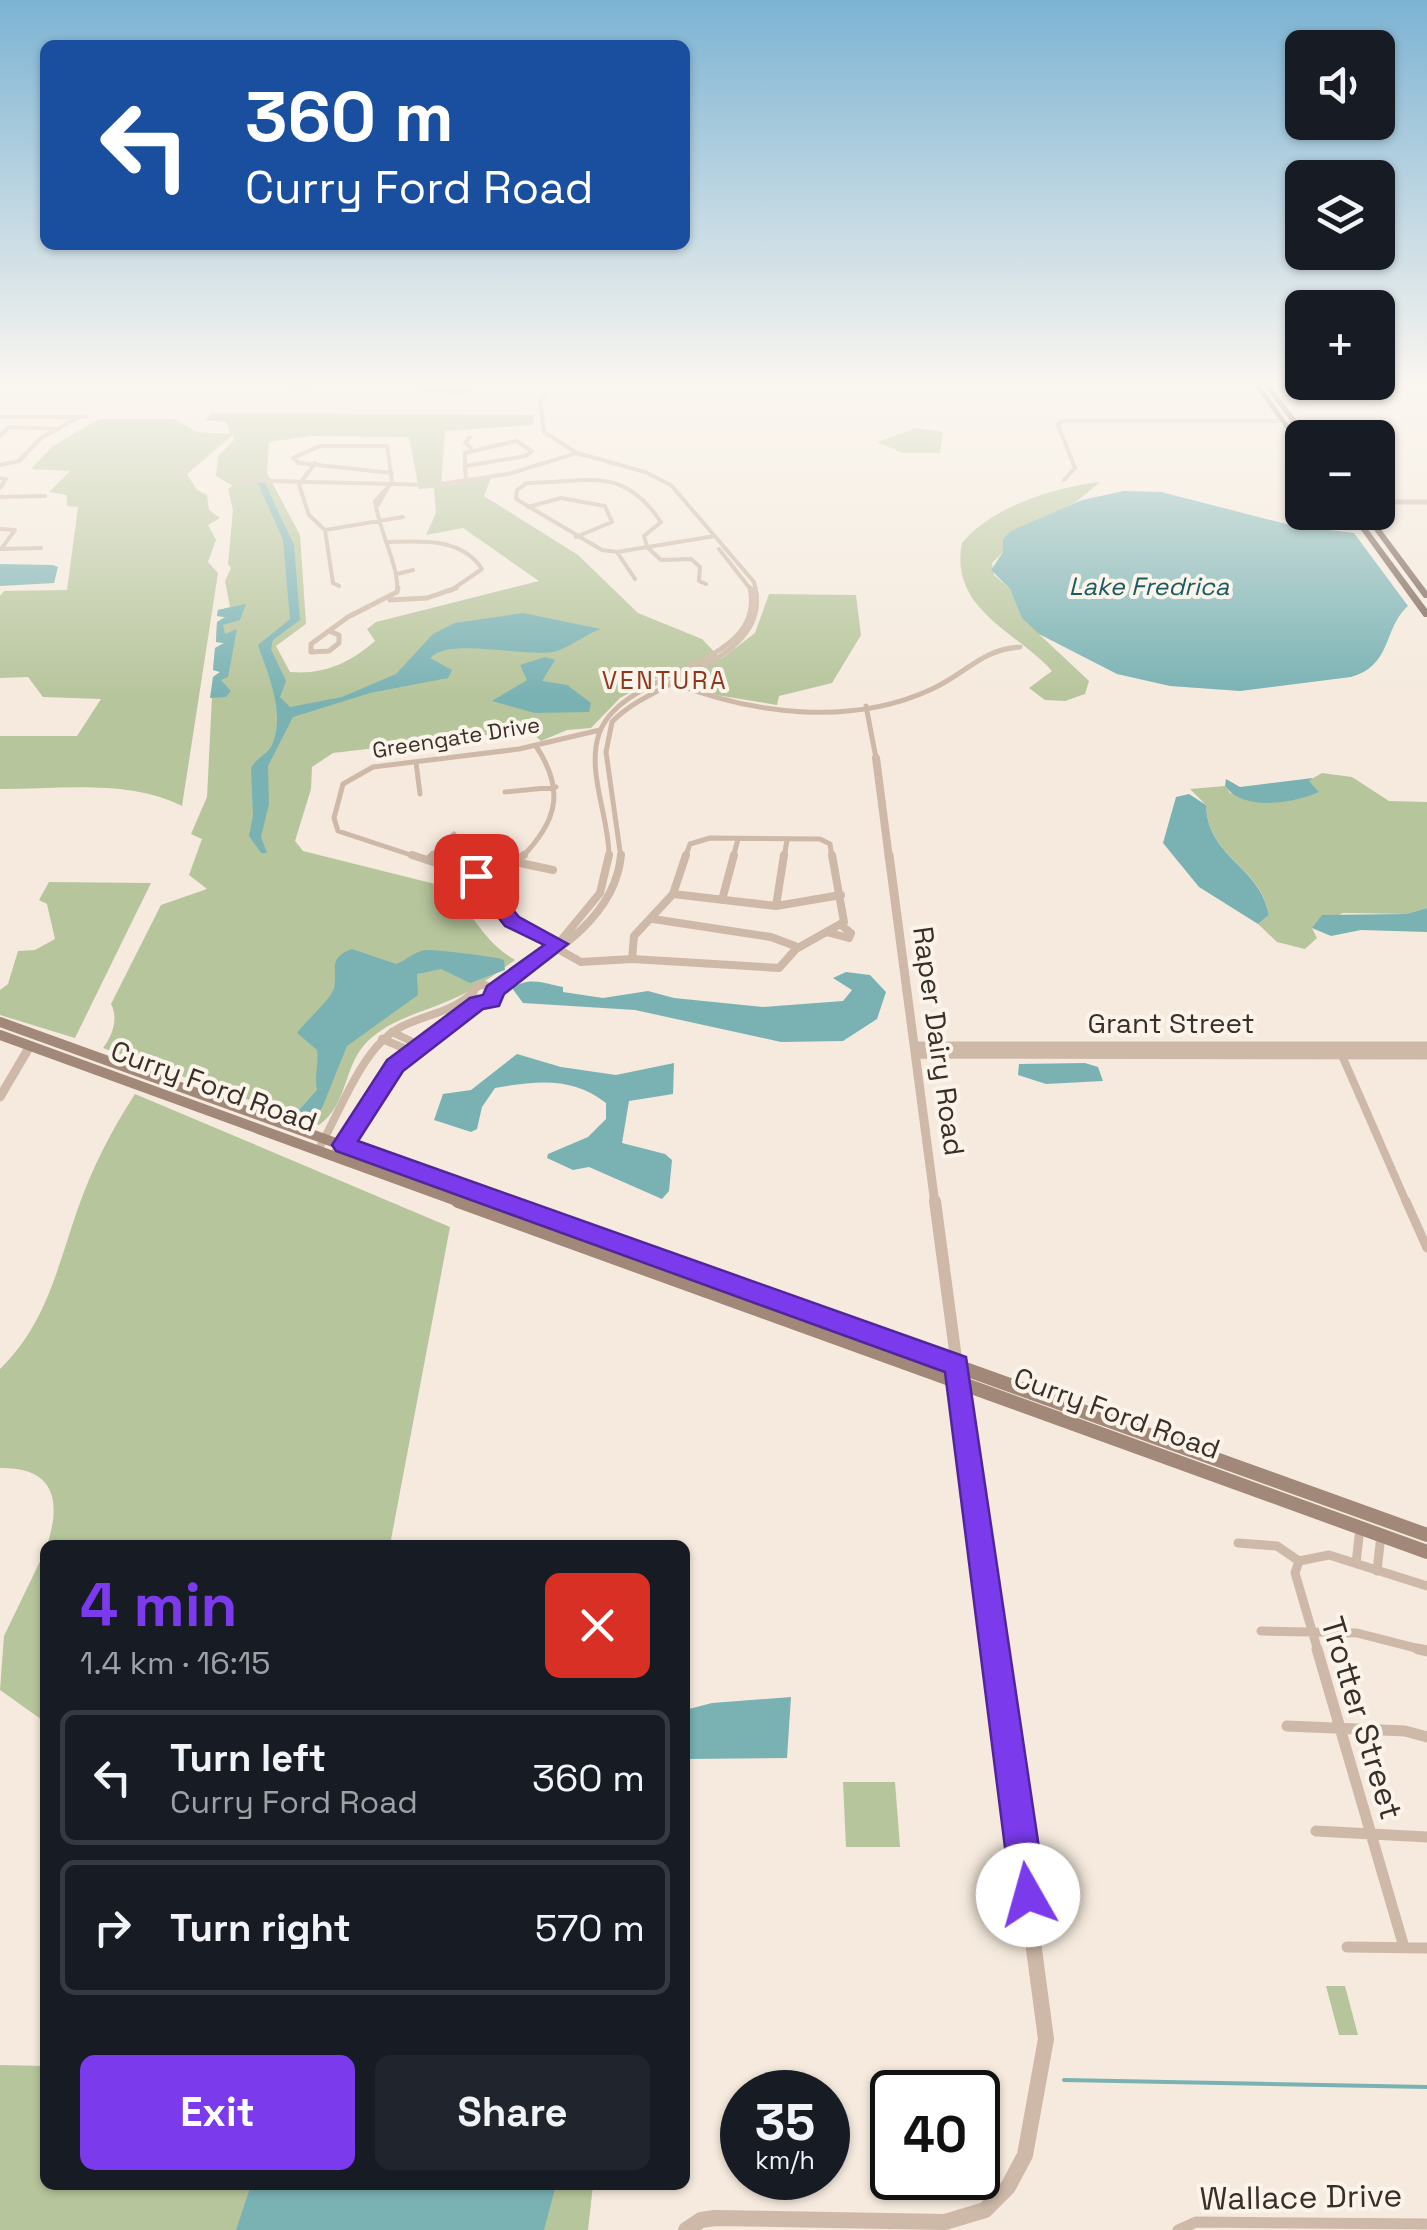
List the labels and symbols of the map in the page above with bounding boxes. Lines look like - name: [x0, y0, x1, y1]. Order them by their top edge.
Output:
- water label: Lake Fredrica: [1069, 570, 1230, 602]
- district label: VENTURA: [602, 664, 728, 696]
- street label: Greengate Drive: [370, 710, 542, 764]
- pin: [434, 834, 519, 919]
- street label: Raper Dairy Road: [905, 924, 973, 1158]
- street label: Grant Street: [1087, 1005, 1255, 1041]
- street label: Curry Ford Road: [106, 1032, 322, 1140]
- street label: Curry Ford Road: [1009, 1359, 1225, 1467]
- street label: Trotter Street: [1312, 1612, 1412, 1824]
- position arrow: [976, 1843, 1080, 1947]
- speed limit sign: 40: [870, 2070, 1000, 2200]
- street label: Wallace Drive: [1199, 2175, 1403, 2219]

